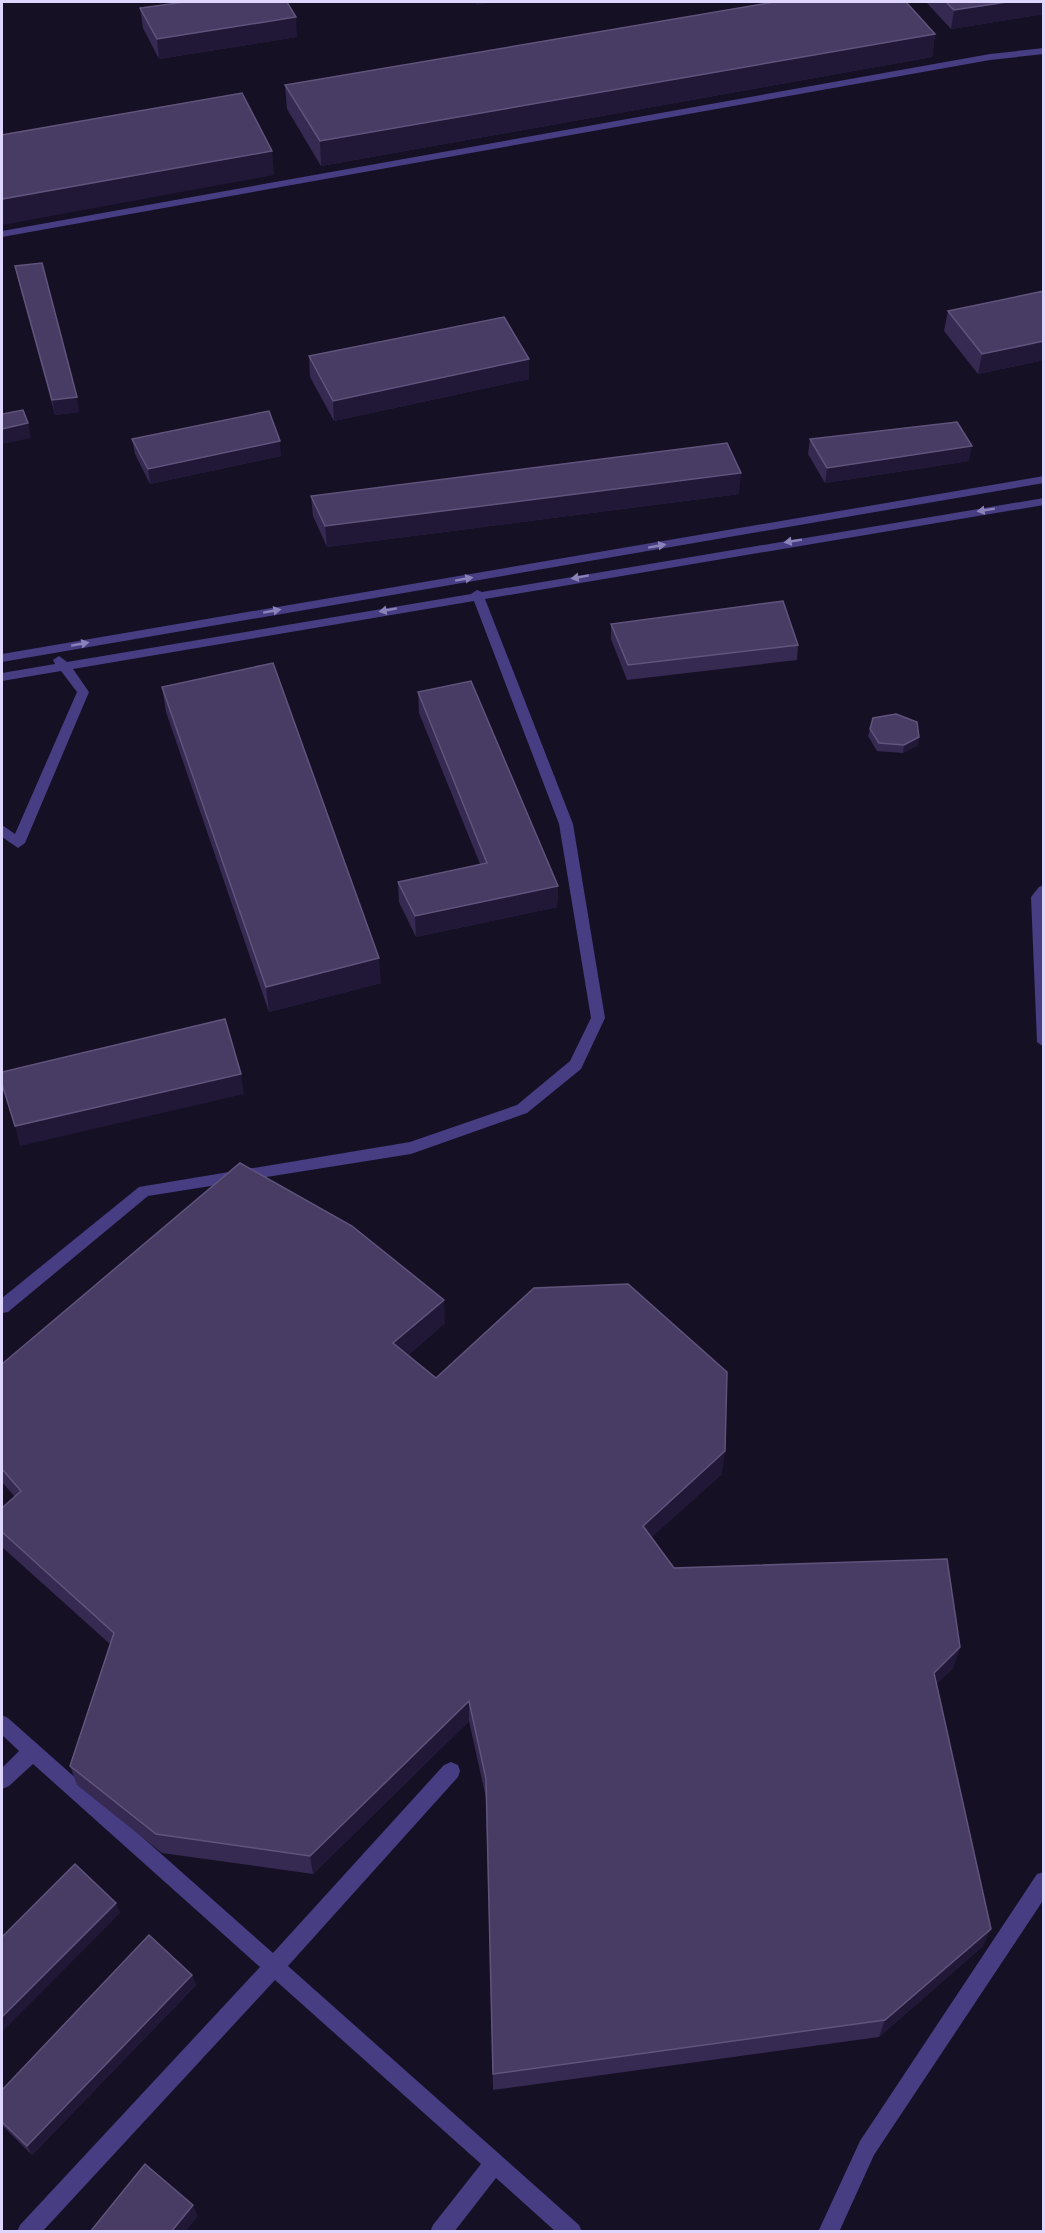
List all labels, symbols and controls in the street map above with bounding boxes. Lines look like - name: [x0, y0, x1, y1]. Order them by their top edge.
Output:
- one-way arrow: [976, 506, 995, 515]
- one-way arrow: [784, 537, 803, 546]
- one-way arrow: [647, 541, 666, 550]
- one-way arrow: [571, 573, 590, 582]
- one-way arrow: [455, 574, 474, 583]
- one-way arrow: [378, 605, 397, 614]
- one-way arrow: [263, 607, 282, 616]
- one-way arrow: [70, 639, 89, 648]

